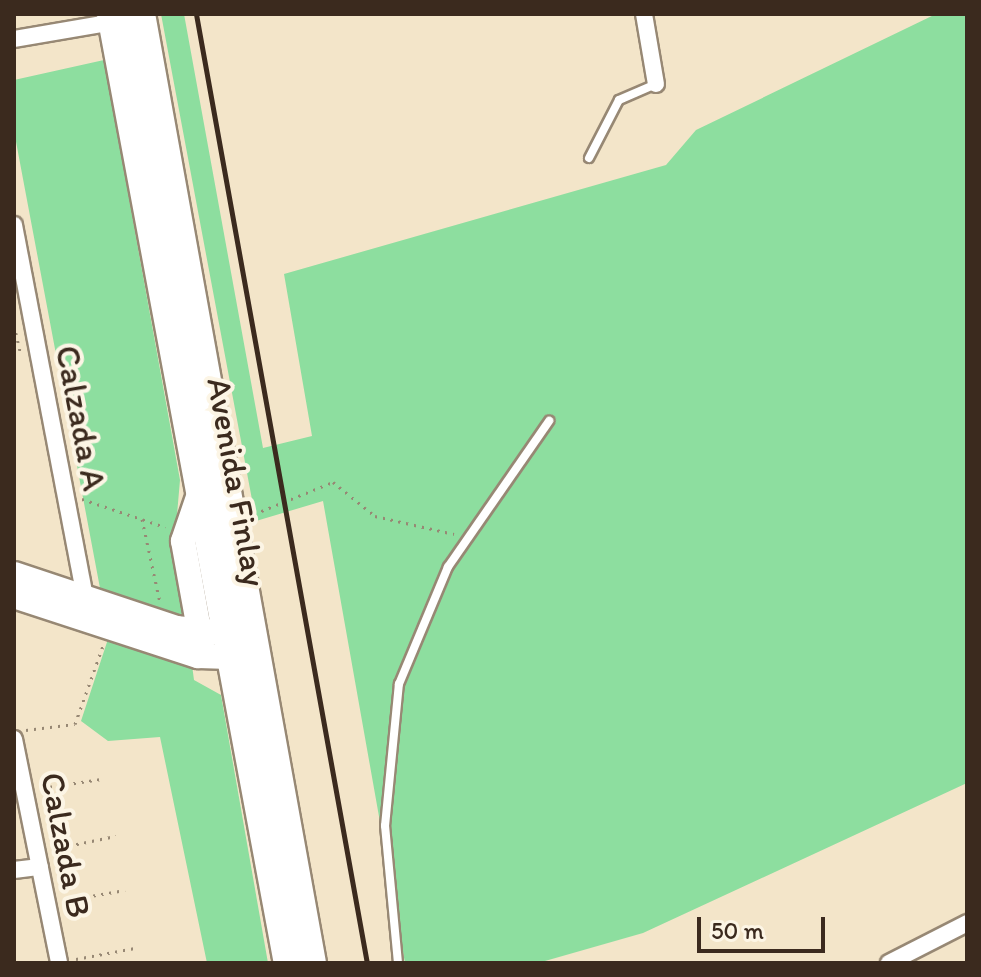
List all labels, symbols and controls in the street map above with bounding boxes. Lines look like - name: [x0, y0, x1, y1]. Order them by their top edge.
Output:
- street label: Calzada A: [47, 342, 115, 494]
- street label: Avenida Finlay: [199, 374, 275, 590]
- street label: Calzada B: [32, 769, 100, 921]
- scale bar: [701, 901, 829, 951]
- text: 50 m: [711, 916, 764, 945]

